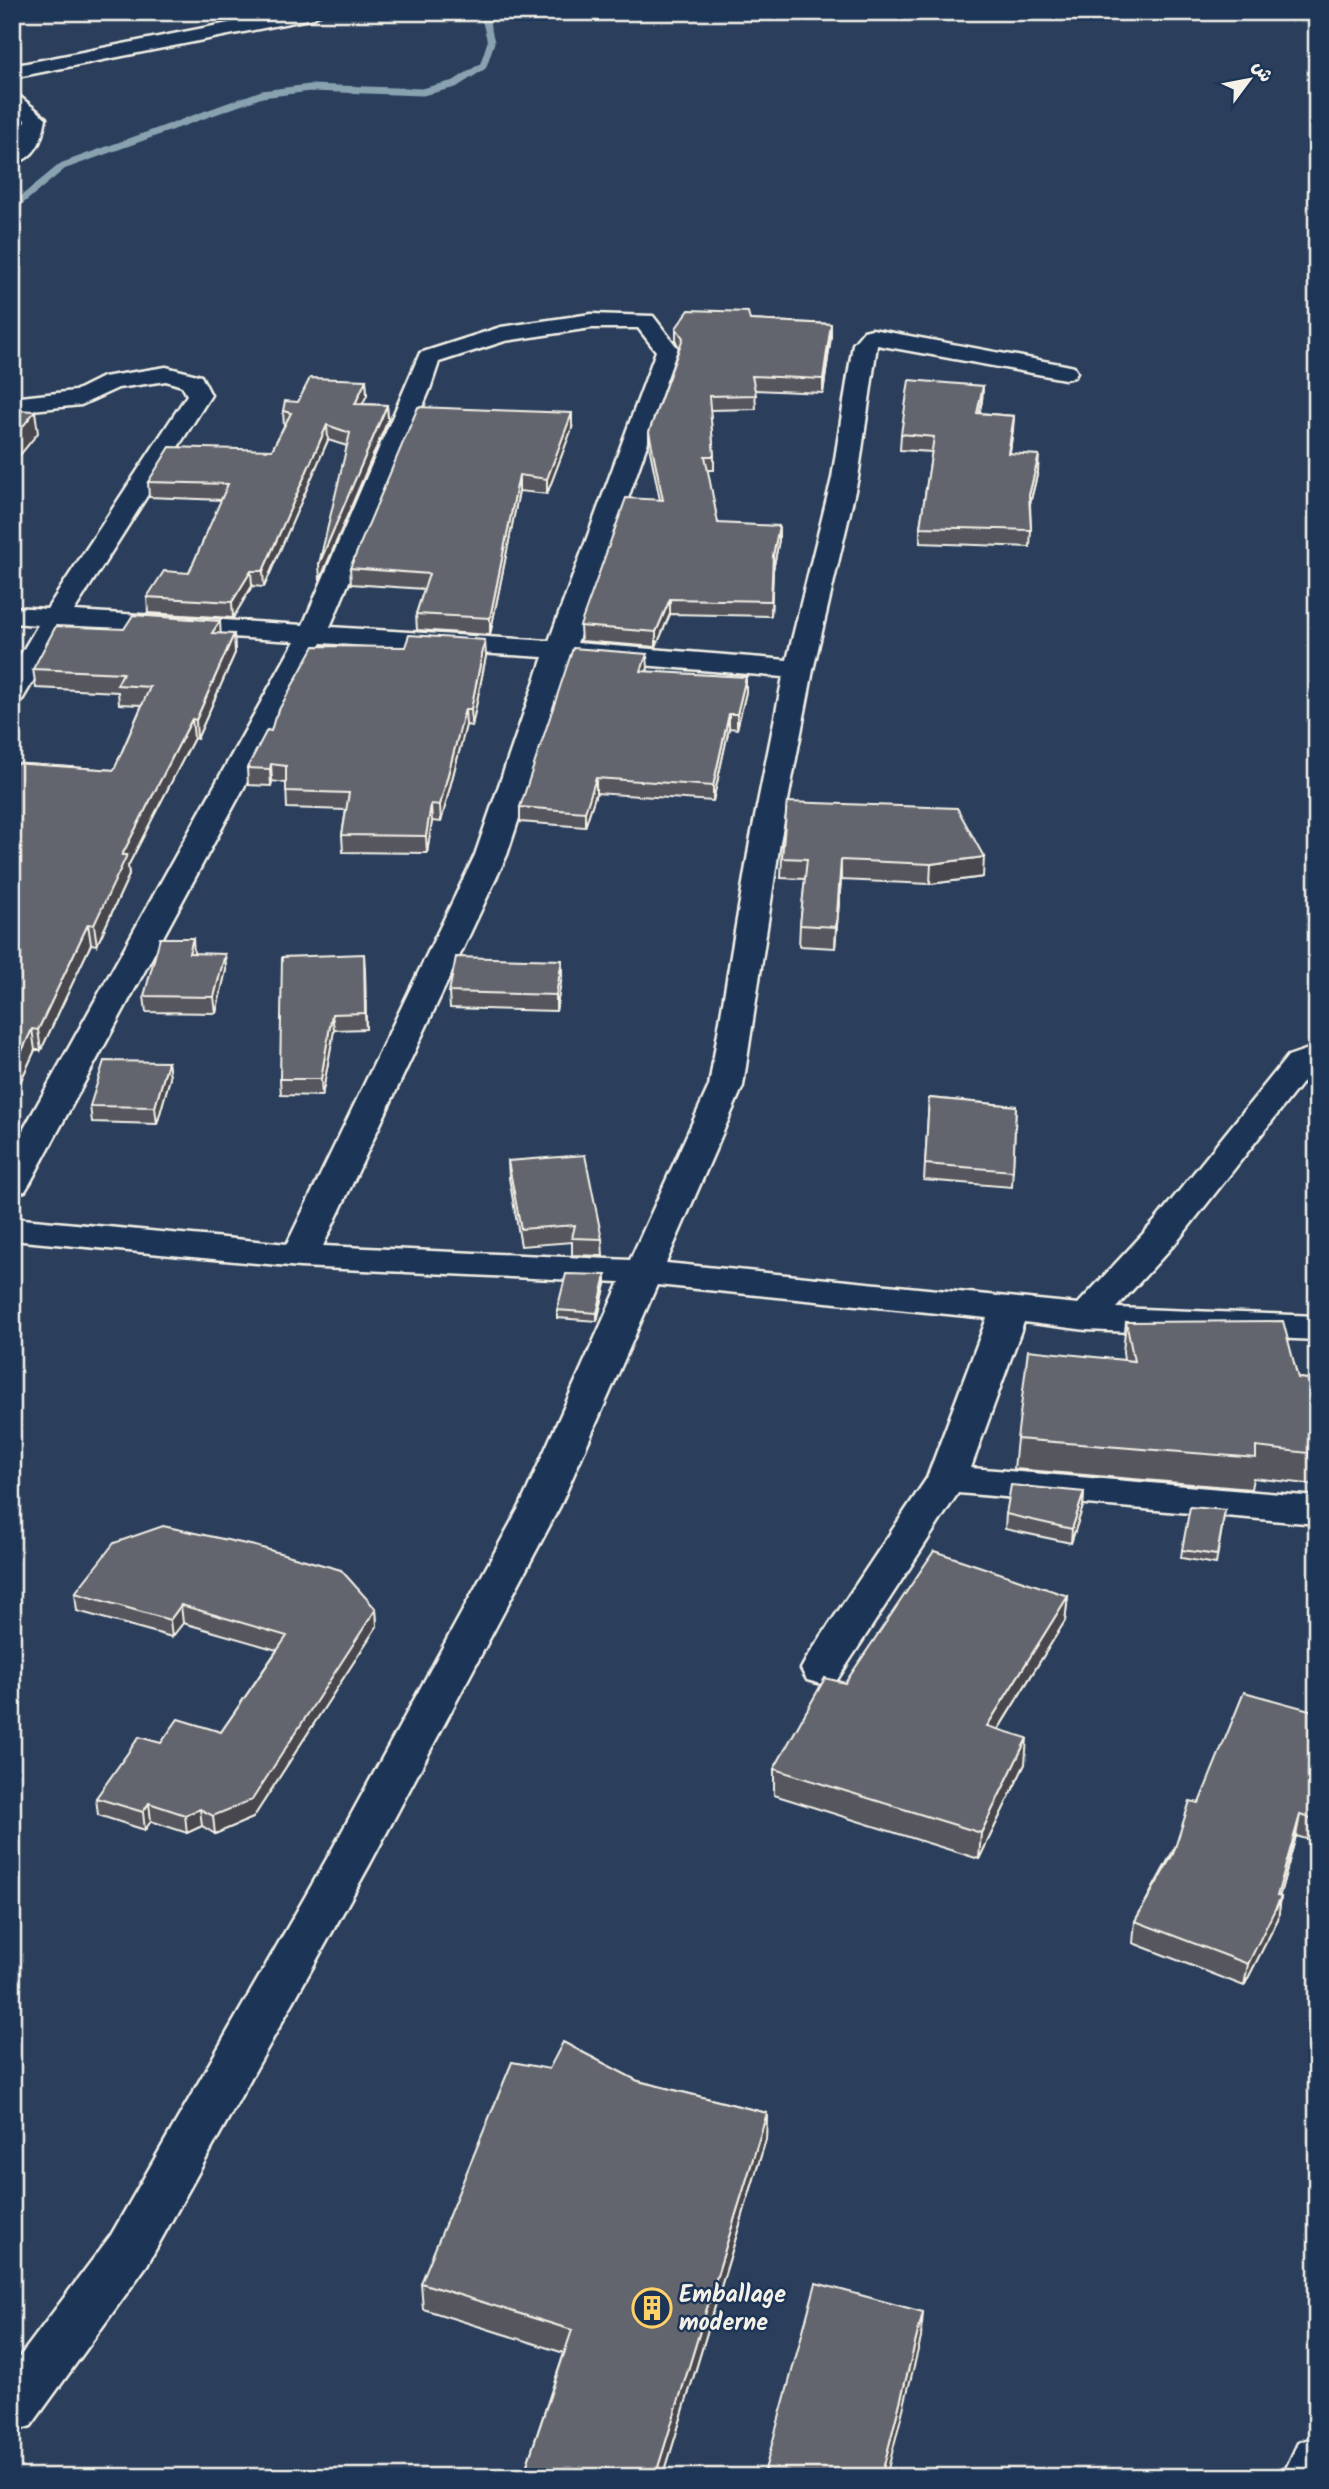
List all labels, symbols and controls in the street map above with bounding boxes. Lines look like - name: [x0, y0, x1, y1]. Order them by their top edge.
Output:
- north arrow: [1214, 46, 1284, 116]
- text: ش: [1243, 55, 1280, 89]
- place label: Emballage moderne: [679, 2276, 786, 2343]
- building icon: Emballage moderne: [631, 2287, 673, 2329]

